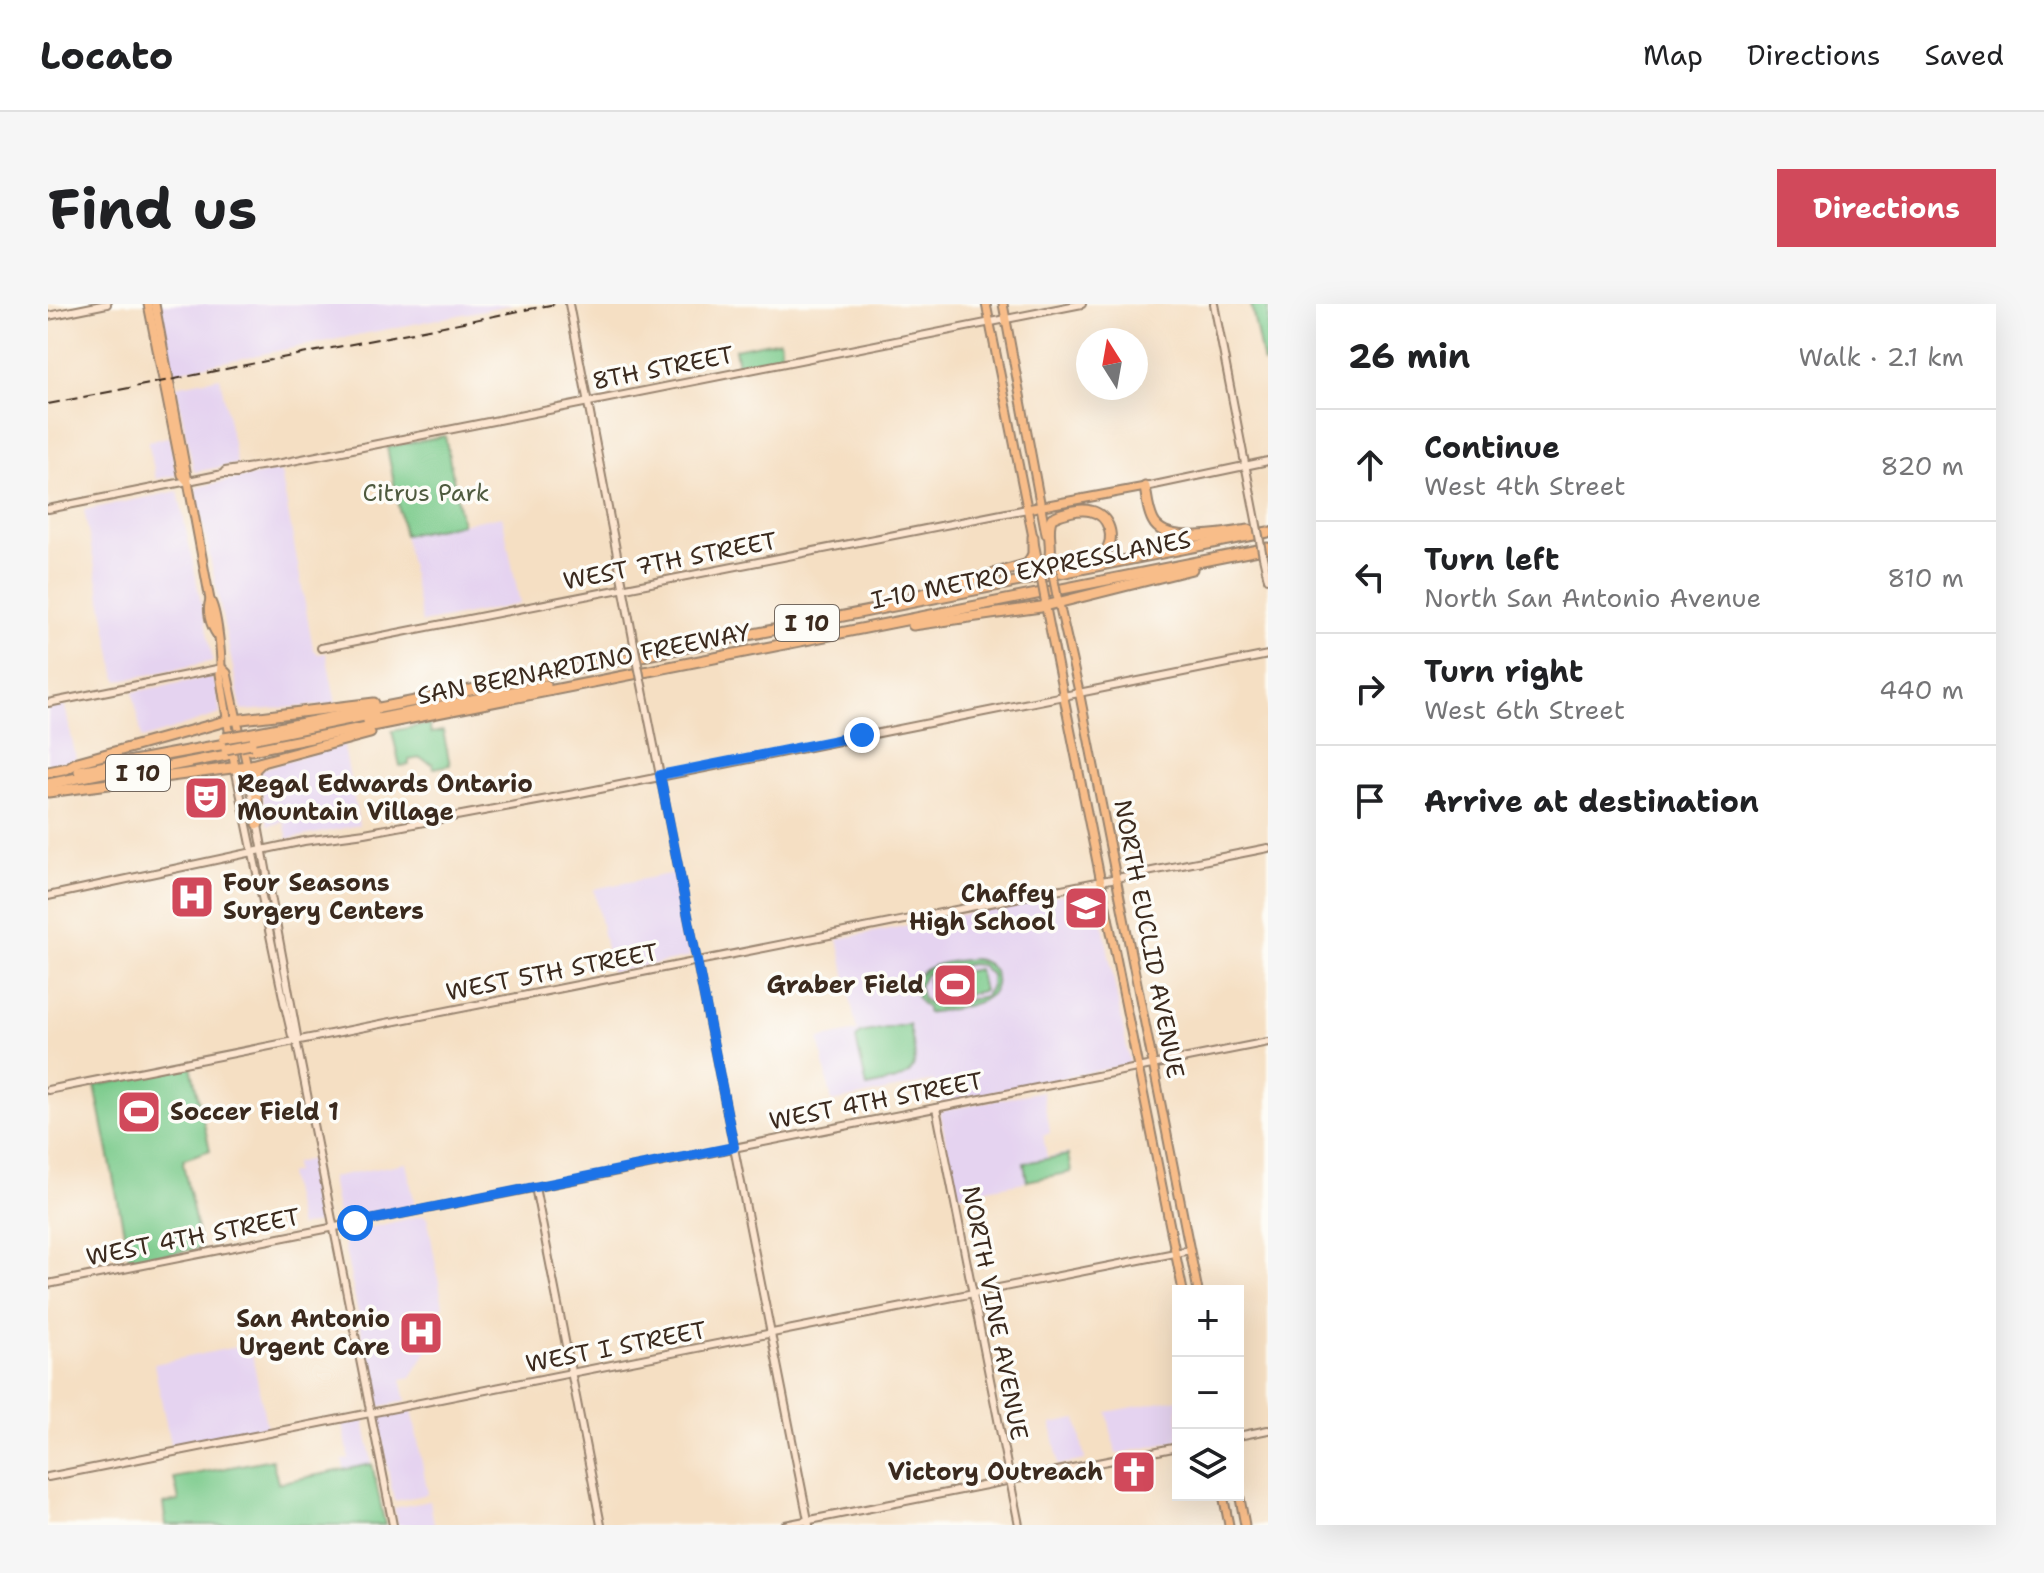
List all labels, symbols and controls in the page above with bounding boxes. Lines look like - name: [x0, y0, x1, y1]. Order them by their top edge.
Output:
- text: Locato: [40, 30, 173, 81]
- text: Map: [1643, 36, 1703, 74]
- text: Directions: [1747, 36, 1881, 74]
- text: Saved: [1925, 36, 2004, 74]
- button: Directions: [1777, 169, 1996, 247]
- text: Find us: [48, 171, 257, 246]
- north arrow: [1076, 328, 1148, 400]
- text: 26 min: [1348, 333, 1470, 379]
- street label: 8TH STREET: [590, 339, 737, 397]
- text: Walk · 2.1 km: [1799, 339, 1964, 374]
- text: Continue: [1424, 427, 1560, 468]
- icon: ahead: [1348, 443, 1392, 487]
- text: 820 m: [1881, 448, 1964, 483]
- text: West 4th Street: [1424, 468, 1626, 503]
- park label: Citrus Park: [362, 477, 490, 509]
- street label: I-10 METRO EXPRESSLANES: [868, 523, 1194, 617]
- street label: WEST 7TH STREET: [560, 525, 780, 597]
- text: Turn left: [1424, 539, 1559, 580]
- icon: left: [1348, 555, 1392, 599]
- text: 810 m: [1887, 560, 1964, 595]
- text: North San Antonio Avenue: [1424, 580, 1761, 615]
- road number: I 10: [775, 605, 839, 641]
- street label: SAN BERNARDINO FREEWAY: [414, 616, 754, 712]
- text: Turn right: [1424, 651, 1583, 692]
- icon: right: [1348, 667, 1392, 711]
- text: 440 m: [1879, 672, 1964, 707]
- text: West 6th Street: [1424, 692, 1625, 727]
- route end: [844, 717, 880, 753]
- road number: I 10: [106, 755, 170, 791]
- place label: Regal Edwards Ontario Mountain Village: [237, 768, 533, 828]
- theatre icon: Regal Edwards Ontario Mountain Village: [182, 774, 230, 822]
- icon: arrive: [1348, 779, 1392, 823]
- text: Arrive at destination: [1424, 781, 1759, 822]
- street label: NORTH EUCLID AVENUE: [1106, 797, 1192, 1081]
- place label: Four Seasons Surgery Centers: [223, 867, 424, 927]
- hospital icon: Four Seasons Surgery Centers: [168, 873, 216, 921]
- place label: Chaffey High School: [909, 878, 1055, 938]
- school or university icon: Chaffey High School: [1062, 884, 1110, 932]
- street label: WEST 5TH STREET: [443, 936, 661, 1008]
- sports icon: Graber Field: [931, 961, 979, 1009]
- place label: Graber Field: [767, 969, 924, 1001]
- street label: WEST 4TH STREET: [766, 1065, 986, 1137]
- sports icon: Soccer Field 1: [115, 1088, 163, 1136]
- place label: Soccer Field 1: [170, 1096, 339, 1128]
- street label: NORTH VINE AVENUE: [955, 1183, 1035, 1443]
- street label: WEST 4TH STREET: [83, 1201, 303, 1273]
- route start: [337, 1205, 373, 1241]
- map controls: [1172, 1285, 1244, 1501]
- button: +: [1172, 1285, 1244, 1357]
- place label: San Antonio Urgent Care: [236, 1303, 390, 1363]
- hospital icon: San Antonio Urgent Care: [397, 1309, 445, 1357]
- street label: WEST I STREET: [523, 1314, 709, 1380]
- button: −: [1172, 1357, 1244, 1429]
- button: layers: [1172, 1429, 1244, 1501]
- church icon: Victory Outreach: [1110, 1448, 1158, 1496]
- place label: Victory Outreach: [888, 1456, 1103, 1488]

